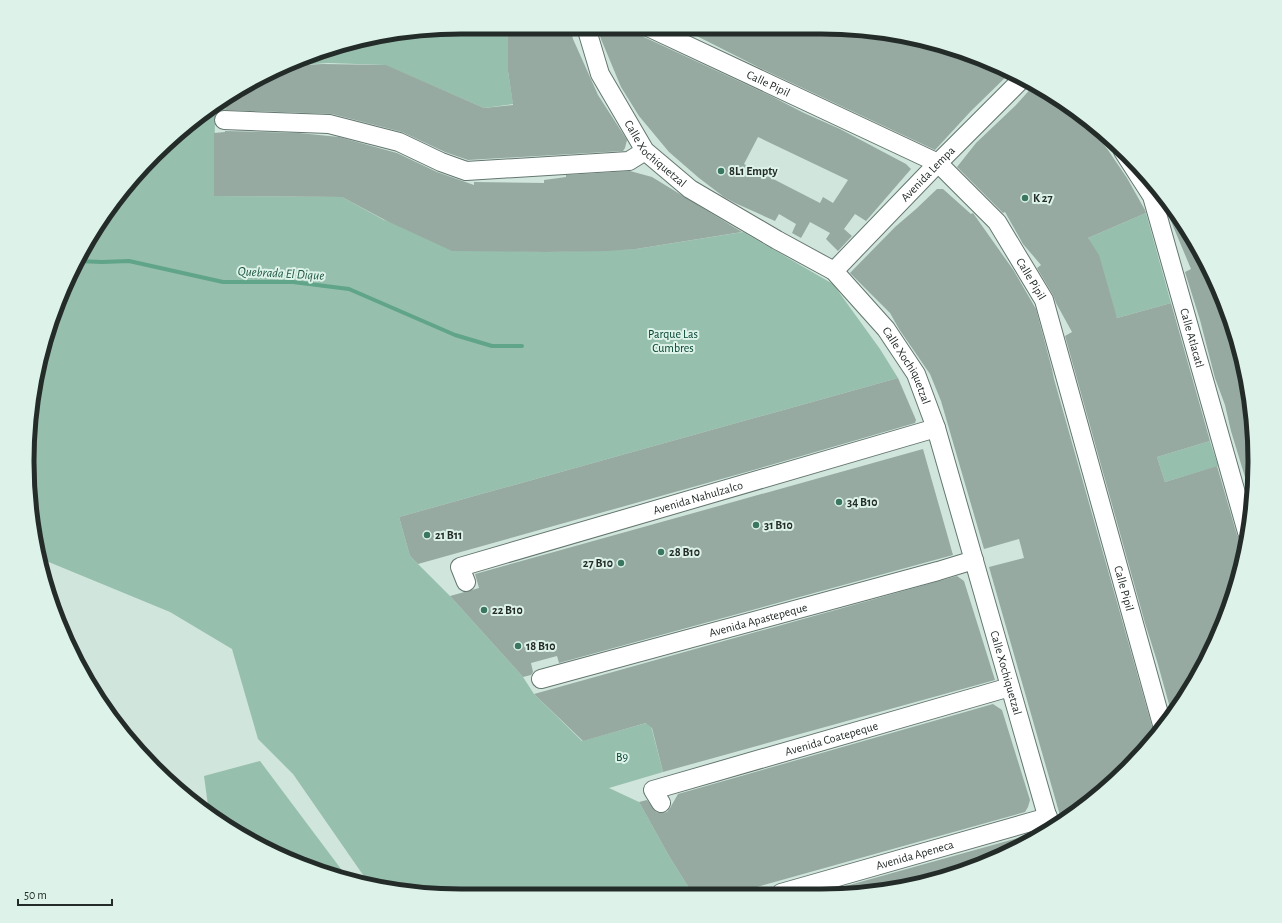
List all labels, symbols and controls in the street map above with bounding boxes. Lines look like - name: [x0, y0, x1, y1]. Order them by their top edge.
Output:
- street label: Calle Pipil: [745, 68, 792, 99]
- street label: Calle Xochiquetzal: [622, 118, 689, 189]
- street label: Avenida Lempa: [898, 144, 957, 204]
- place label: 8L1 Empty: [729, 165, 778, 178]
- marker: 8L1 Empty: [716, 166, 726, 176]
- place label: K 27: [1033, 192, 1053, 204]
- marker: K 27: [1020, 193, 1030, 203]
- street label: Calle Pipil: [1014, 256, 1048, 302]
- water label: Quebrada El Dique: [237, 265, 325, 283]
- street label: Calle Atlacatl: [1178, 307, 1206, 369]
- street label: Calle Xochiquetzal: [880, 325, 933, 406]
- park label: Parque Las Cumbres: [648, 328, 698, 354]
- street label: Avenida Nahulzalco: [652, 479, 744, 516]
- place label: 34 B10: [847, 496, 878, 508]
- marker: 34 B10: [834, 497, 844, 507]
- place label: 31 B10: [764, 519, 793, 531]
- marker: 31 B10: [751, 520, 761, 530]
- place label: 21 B11: [435, 529, 462, 541]
- marker: 21 B11: [422, 530, 432, 540]
- place label: 28 B10: [669, 546, 700, 558]
- marker: 28 B10: [656, 547, 666, 557]
- place label: 27 B10: [583, 557, 613, 569]
- marker: 27 B10: [616, 558, 626, 568]
- street label: Calle Pipil: [1112, 564, 1136, 612]
- street label: Avenida Apastepeque: [708, 601, 809, 639]
- place label: 22 B10: [492, 604, 523, 616]
- marker: 22 B10: [479, 605, 489, 615]
- street label: Calle Xochiquetzal: [988, 629, 1024, 716]
- place label: 18 B10: [526, 640, 556, 652]
- marker: 18 B10: [513, 641, 523, 651]
- street label: Avenida Coatepeque: [784, 719, 879, 758]
- park label: B9: [616, 751, 628, 763]
- street label: Avenida Apeneca: [874, 838, 955, 872]
- scale bar: [18, 881, 112, 907]
- text: 50 m: [24, 889, 47, 901]

